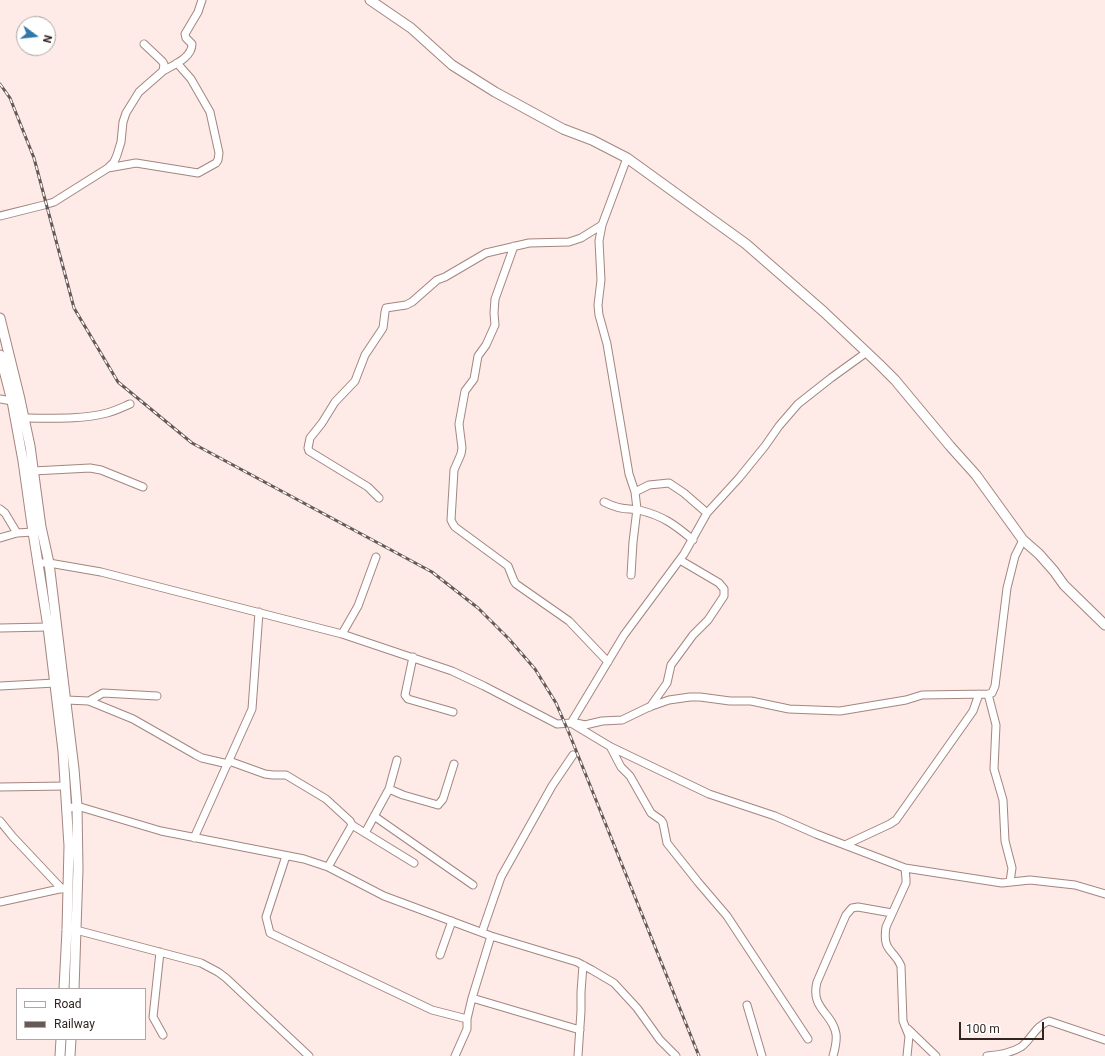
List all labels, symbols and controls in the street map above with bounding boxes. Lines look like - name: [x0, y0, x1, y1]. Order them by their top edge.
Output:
- north arrow: [16, 16, 56, 56]
- text: N: [40, 34, 54, 44]
- legend: [16, 988, 146, 1040]
- text: Road: [54, 997, 82, 1011]
- scale bar: [961, 1014, 1046, 1040]
- text: Railway: [54, 1017, 95, 1031]
- text: 100 m: [966, 1022, 1000, 1036]

